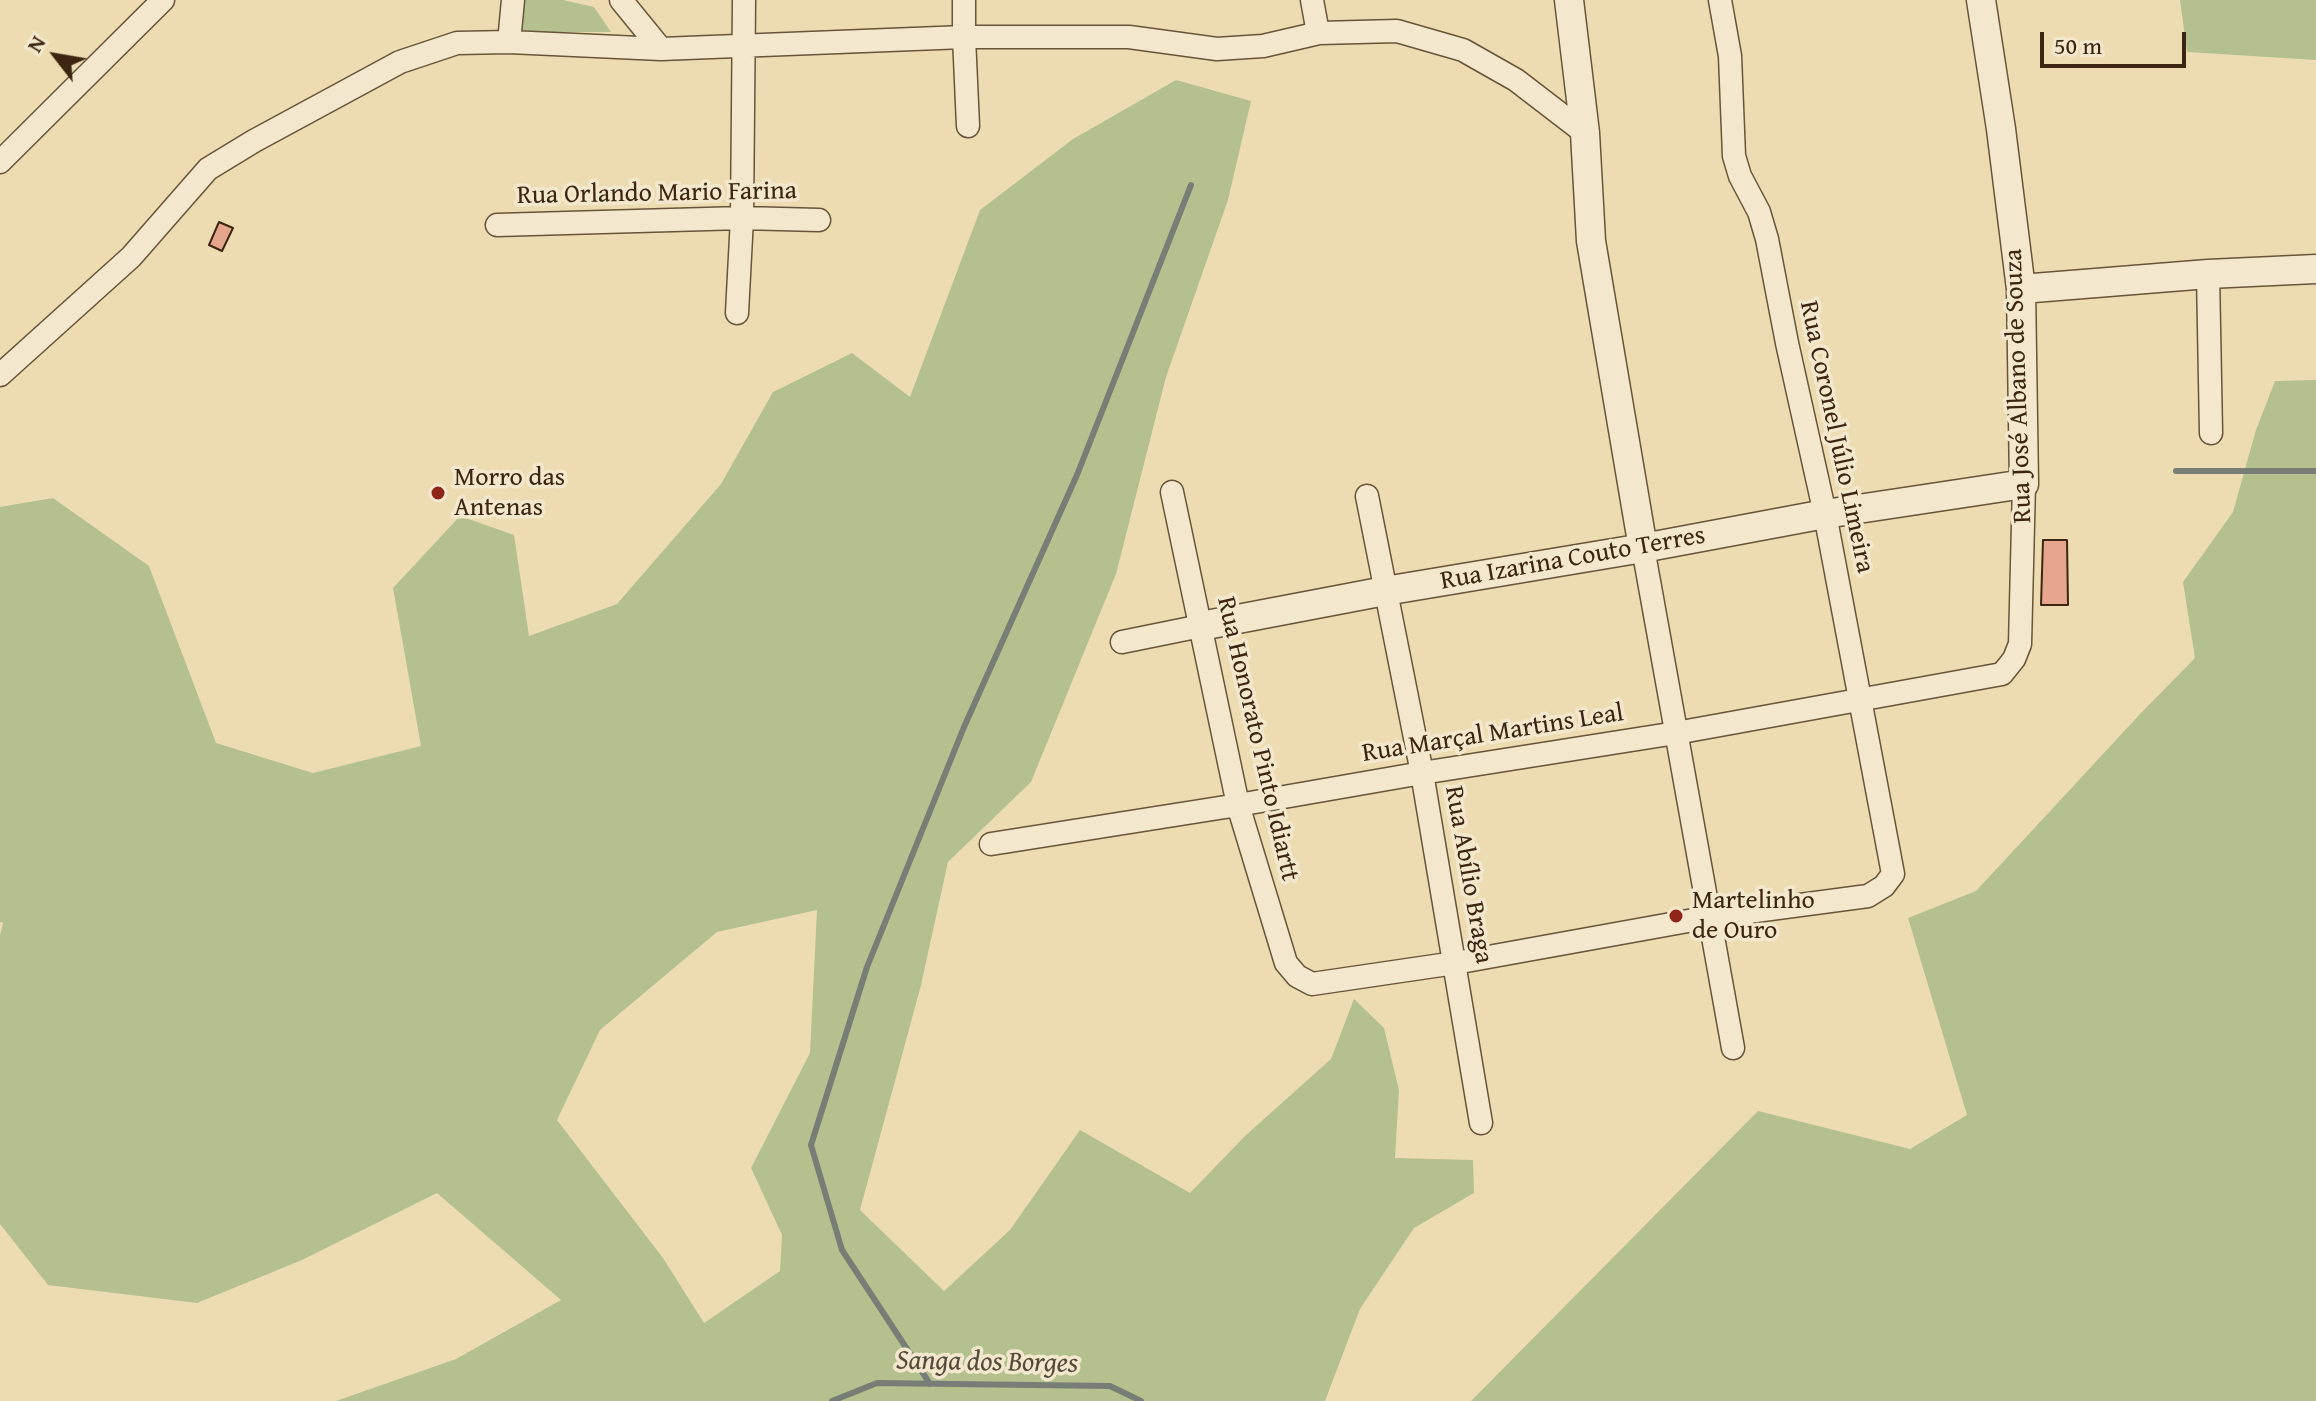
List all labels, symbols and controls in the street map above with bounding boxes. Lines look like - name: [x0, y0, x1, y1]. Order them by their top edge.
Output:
- north arrow: [16, 16, 96, 96]
- scale bar: [2044, 16, 2190, 66]
- text: 50 m: [2054, 28, 2102, 63]
- text: N: [18, 29, 53, 58]
- street label: Rua Orlando Mario Farina: [517, 176, 797, 212]
- street label: Rua José Albano de Souza: [1999, 248, 2039, 524]
- street label: Rua Coronel Júlio Limeira: [1792, 298, 1880, 576]
- place label: Morro das Antenas: [454, 462, 565, 524]
- marker: Morro das Antenas: [429, 484, 447, 502]
- street label: Rua Izarina Couto Terres: [1438, 520, 1708, 598]
- street label: Rua Honorato Pinto Idiartt: [1209, 594, 1305, 884]
- street label: Rua Marçal Martins Leal: [1360, 698, 1626, 770]
- street label: Rua Abílio Braga: [1437, 784, 1499, 966]
- place label: Martelinho de Ouro: [1692, 885, 1815, 946]
- marker: Martelinho de Ouro: [1667, 907, 1685, 925]
- water label: Sanga dos Borges: [896, 1345, 1078, 1381]

